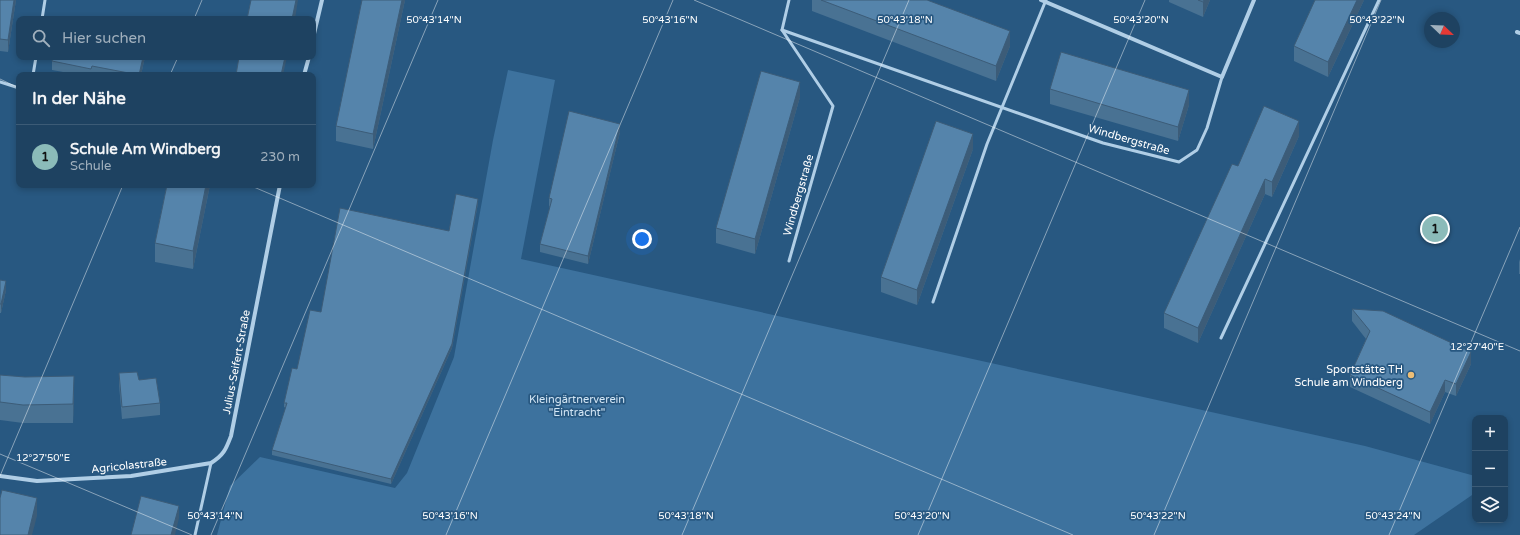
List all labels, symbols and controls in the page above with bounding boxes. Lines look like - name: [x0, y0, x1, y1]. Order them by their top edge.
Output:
- north arrow: [1424, 12, 1460, 48]
- text: 50°43'14"N: [406, 14, 462, 26]
- text: 50°43'16"N: [642, 14, 698, 26]
- text: 50°43'18"N: [877, 14, 933, 26]
- text: 50°43'20"N: [1113, 14, 1169, 26]
- text: 50°43'22"N: [1349, 14, 1405, 26]
- search box: [16, 16, 316, 60]
- icon: search: [30, 27, 52, 49]
- text: Hier suchen: [62, 29, 146, 47]
- text: In der Nähe: [32, 88, 126, 109]
- street label: Windbergstraße: [1087, 122, 1171, 157]
- text: Schule Am Windberg: [70, 140, 221, 158]
- text: 1: [41, 149, 49, 165]
- text: 230 m: [260, 149, 300, 165]
- street label: Windbergstraße: [781, 153, 816, 237]
- text: Schule: [70, 158, 111, 174]
- pin: 1: [1422, 214, 1448, 244]
- your location: [632, 229, 652, 249]
- street label: Julius-Seifert-Straße: [220, 309, 253, 415]
- text: 12°27'40"E: [1450, 341, 1504, 353]
- place label: Sportstätte TH Schule am Windberg: [1294, 363, 1403, 389]
- marker: Sportstätte TH Schule am Windberg: [1406, 370, 1416, 380]
- park label: Kleingärtnerverein "Eintracht": [529, 393, 625, 419]
- map controls: [1472, 415, 1508, 523]
- button: +: [1472, 415, 1508, 451]
- button: −: [1472, 451, 1508, 487]
- text: 12°27'50"E: [16, 452, 70, 464]
- street label: Agricolastraße: [91, 455, 168, 476]
- button: layers: [1472, 487, 1508, 523]
- text: 50°43'14"N: [187, 510, 243, 522]
- text: 50°43'16"N: [422, 510, 478, 522]
- text: 50°43'18"N: [658, 510, 714, 522]
- text: 50°43'20"N: [894, 510, 950, 522]
- text: 50°43'22"N: [1130, 510, 1186, 522]
- text: 50°43'24"N: [1365, 510, 1421, 522]

